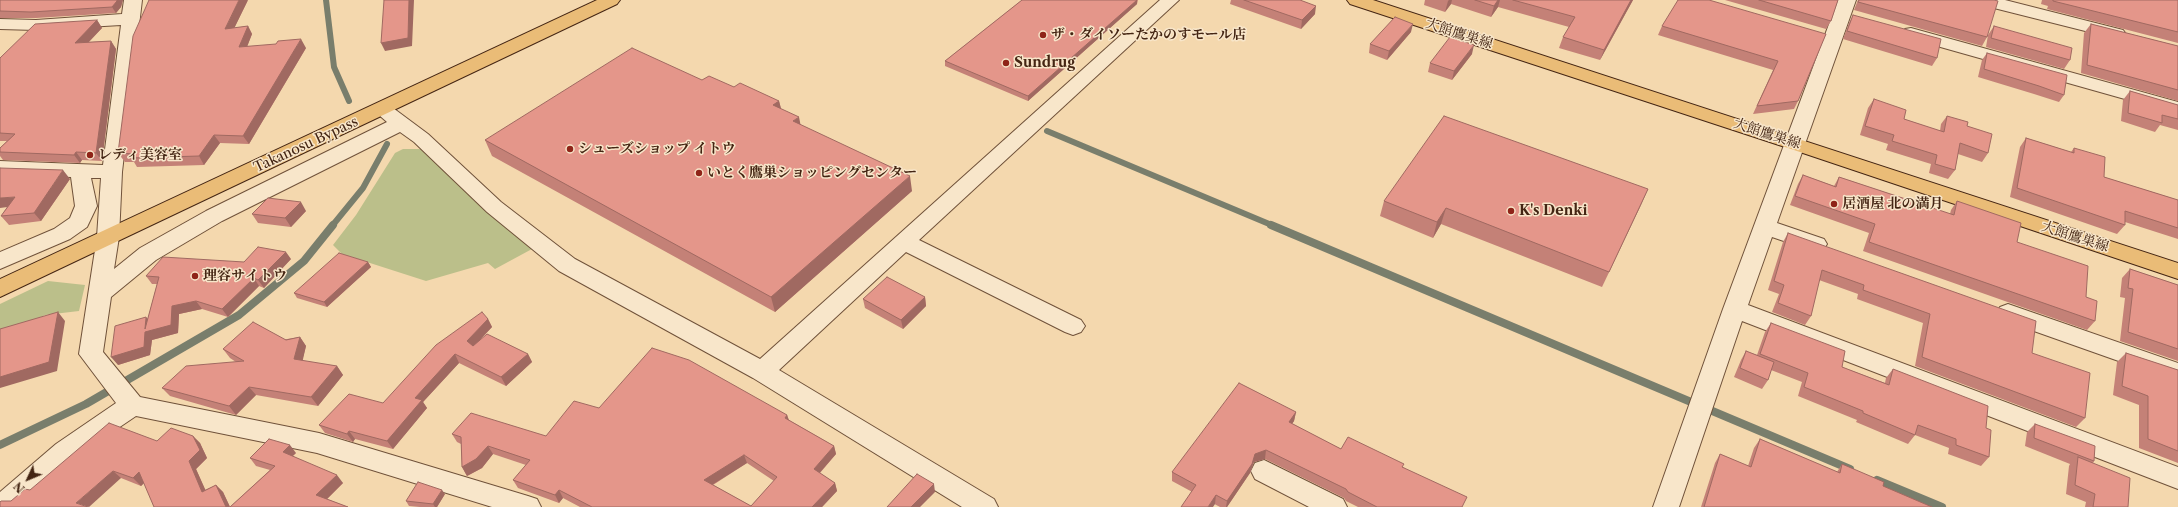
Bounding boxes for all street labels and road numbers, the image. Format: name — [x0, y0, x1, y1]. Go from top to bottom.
street label: 大館鷹巣線 — [1423, 15, 1495, 53]
street label: Takanosu Bypass — [251, 113, 361, 177]
street label: 大館鷹巣線 — [1731, 115, 1803, 153]
street label: 大館鷹巣線 — [2039, 218, 2111, 256]

